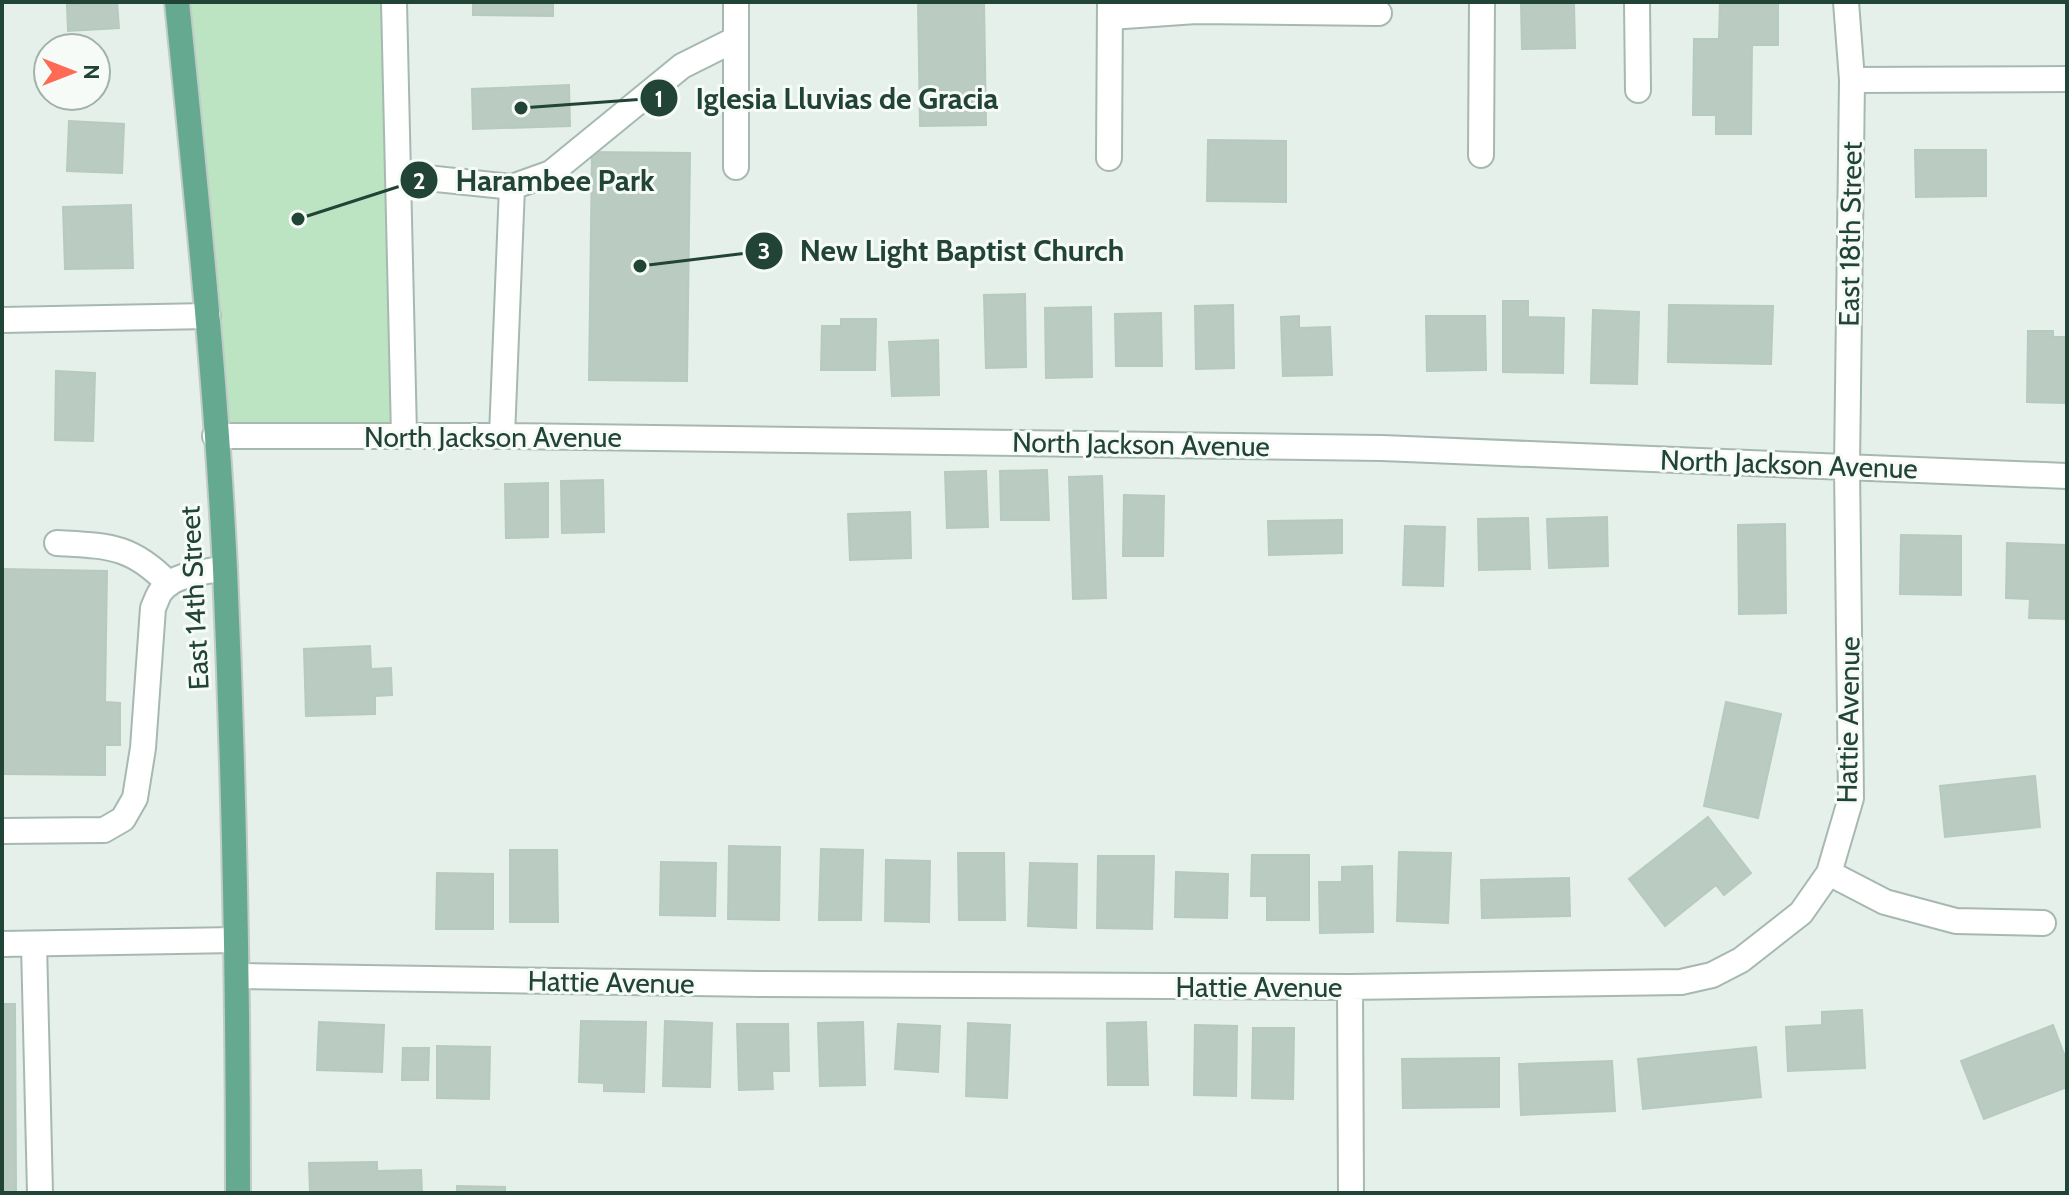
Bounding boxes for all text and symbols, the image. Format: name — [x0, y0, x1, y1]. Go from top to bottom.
north arrow — [32, 32, 112, 112]
text: N — [78, 64, 105, 80]
callout: Iglesia Lluvias de Gracia — [639, 71, 1014, 125]
text: Iglesia Lluvias de Gracia — [696, 80, 999, 117]
text: 1 — [655, 84, 663, 113]
street label: East 18th Street — [1831, 141, 1869, 327]
callout: Harambee Park — [399, 153, 670, 207]
text: Harambee Park — [456, 162, 655, 199]
text: 2 — [413, 166, 425, 195]
callout: New Light Baptist Church — [744, 224, 1141, 278]
text: New Light Baptist Church — [800, 232, 1124, 269]
text: 3 — [758, 236, 770, 265]
street label: North Jackson Avenue — [364, 420, 622, 454]
street label: North Jackson Avenue — [1012, 425, 1270, 463]
street label: North Jackson Avenue — [1660, 443, 1918, 485]
street label: East 14th Street — [172, 505, 216, 691]
street label: Hattie Avenue — [1830, 636, 1866, 804]
street label: Hattie Avenue — [527, 964, 695, 1000]
street label: Hattie Avenue — [1176, 970, 1342, 1004]

